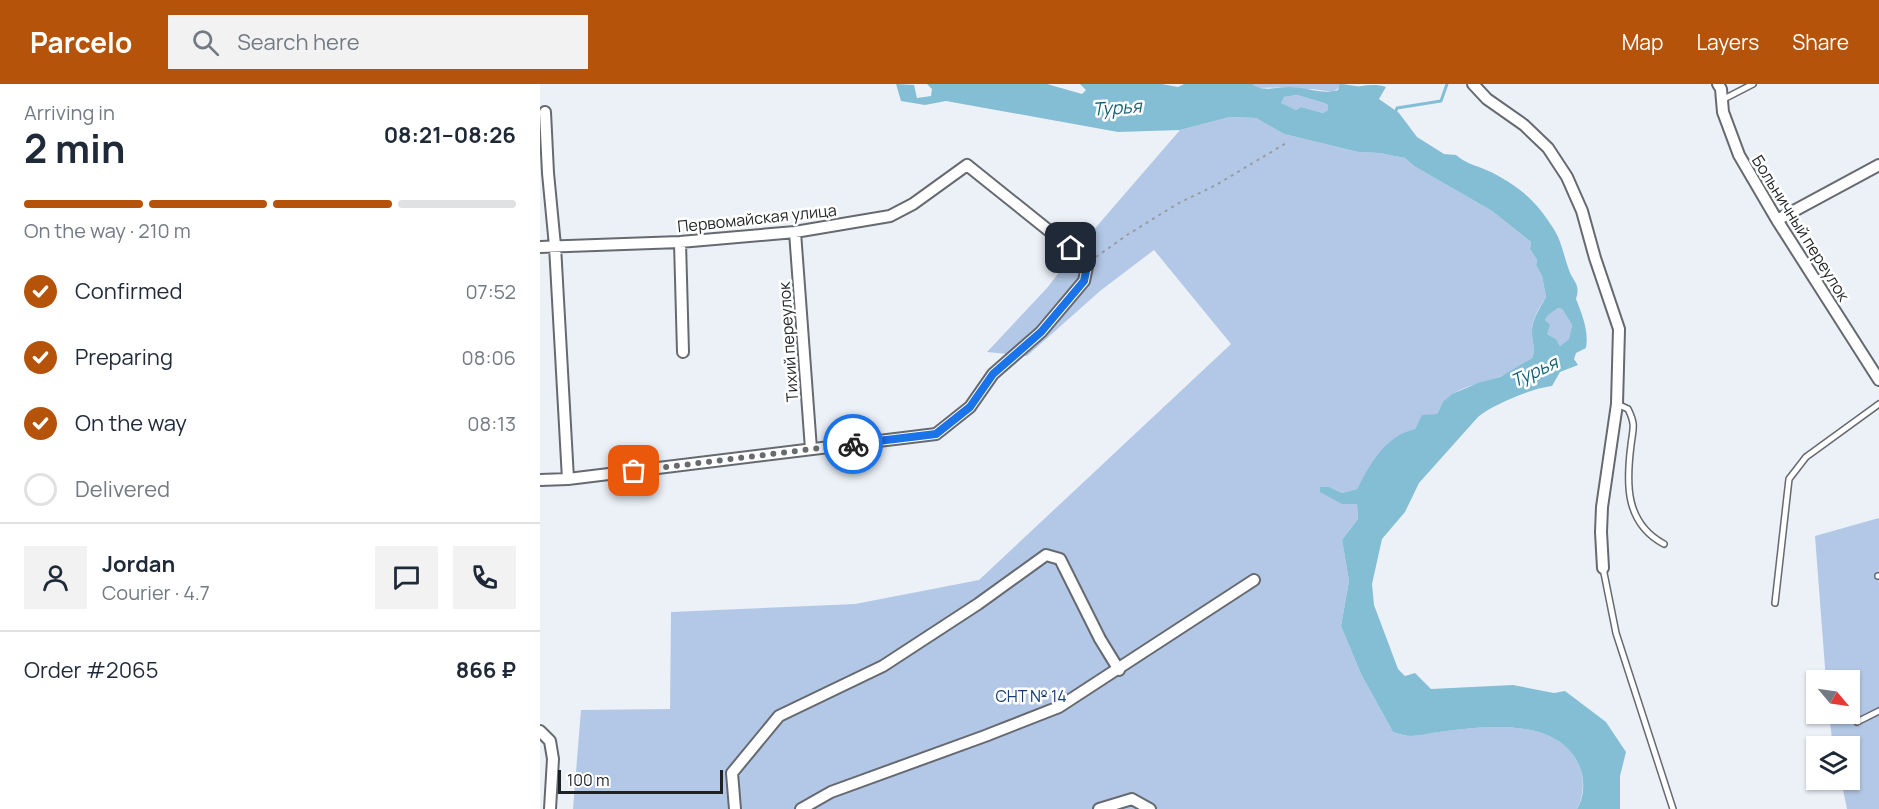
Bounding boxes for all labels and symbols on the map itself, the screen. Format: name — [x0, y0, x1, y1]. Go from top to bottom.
water label: Турья — [1092, 93, 1144, 121]
street label: Больничный переулок — [1747, 151, 1855, 306]
street label: Первомайская улица — [676, 199, 838, 237]
pin — [1045, 222, 1096, 273]
street label: Тихий переулок — [773, 280, 803, 403]
water label: Турья — [1507, 349, 1563, 392]
courier — [823, 414, 883, 474]
pin — [608, 445, 659, 496]
north arrow — [1806, 670, 1860, 724]
park label: СНТ № 14 — [995, 685, 1067, 707]
scale bar — [558, 767, 723, 794]

